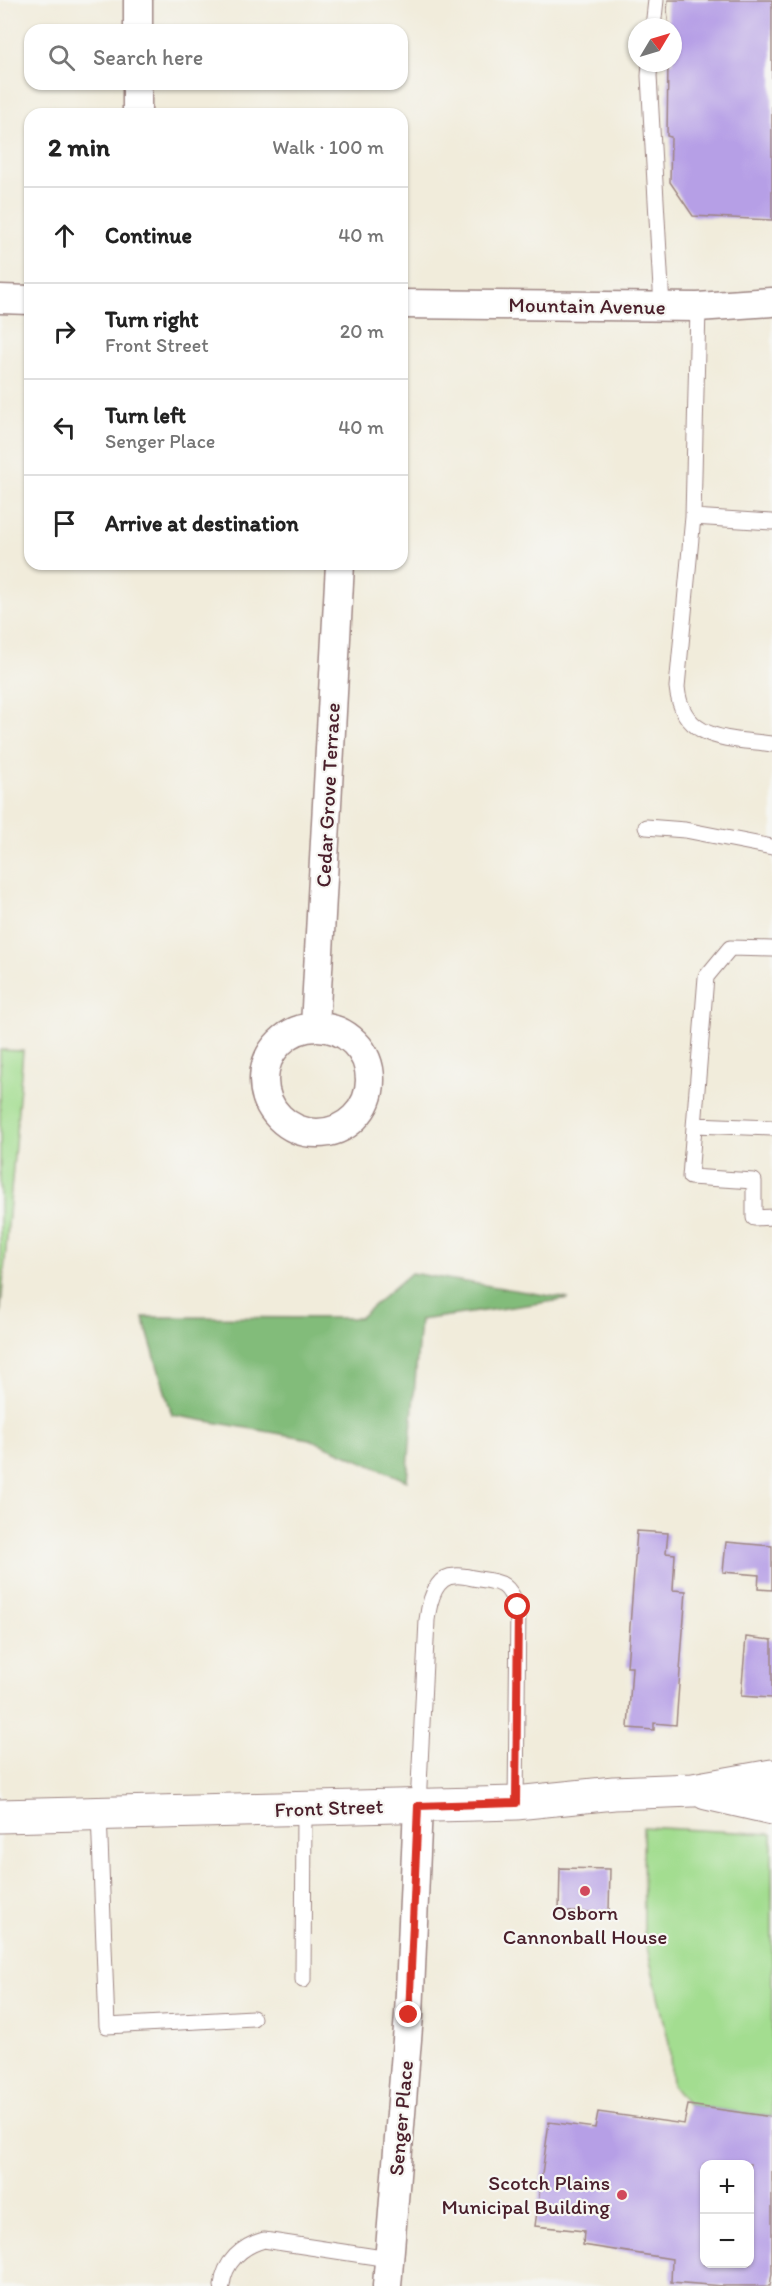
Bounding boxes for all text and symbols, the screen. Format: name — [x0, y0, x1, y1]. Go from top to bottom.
north arrow — [628, 18, 682, 72]
search box — [24, 24, 408, 90]
icon: search — [45, 41, 78, 74]
text: Search here — [93, 44, 203, 71]
text: 2 min — [48, 131, 110, 163]
text: Walk · 100 m — [272, 135, 384, 159]
icon: ahead — [48, 219, 81, 252]
text: Continue — [105, 222, 192, 249]
text: 40 m — [338, 223, 384, 247]
street label: Mountain Avenue — [508, 292, 666, 319]
text: Turn right — [105, 306, 199, 333]
icon: right — [48, 315, 81, 348]
text: 20 m — [340, 319, 384, 343]
text: Front Street — [105, 333, 209, 357]
text: Turn left — [105, 402, 186, 429]
icon: left — [48, 411, 81, 444]
text: 40 m — [338, 415, 384, 439]
text: Senger Place — [105, 429, 215, 453]
icon: arrive — [48, 507, 81, 540]
text: Arrive at destination — [105, 510, 299, 537]
street label: Cedar Grove Terrace — [310, 702, 345, 888]
route start — [504, 1593, 530, 1619]
street label: Front Street — [274, 1793, 384, 1822]
marker: Osborn Cannonball House — [578, 1884, 592, 1898]
place label: Osborn Cannonball House — [503, 1900, 667, 1949]
route end — [395, 2001, 421, 2027]
street label: Senger Place — [383, 2059, 418, 2177]
map controls — [700, 2160, 754, 2268]
button: + — [700, 2160, 754, 2214]
place label: Scotch Plains Municipal Building — [441, 2170, 610, 2219]
marker: Scotch Plains Municipal Building — [615, 2188, 629, 2202]
button: − — [700, 2214, 754, 2268]

